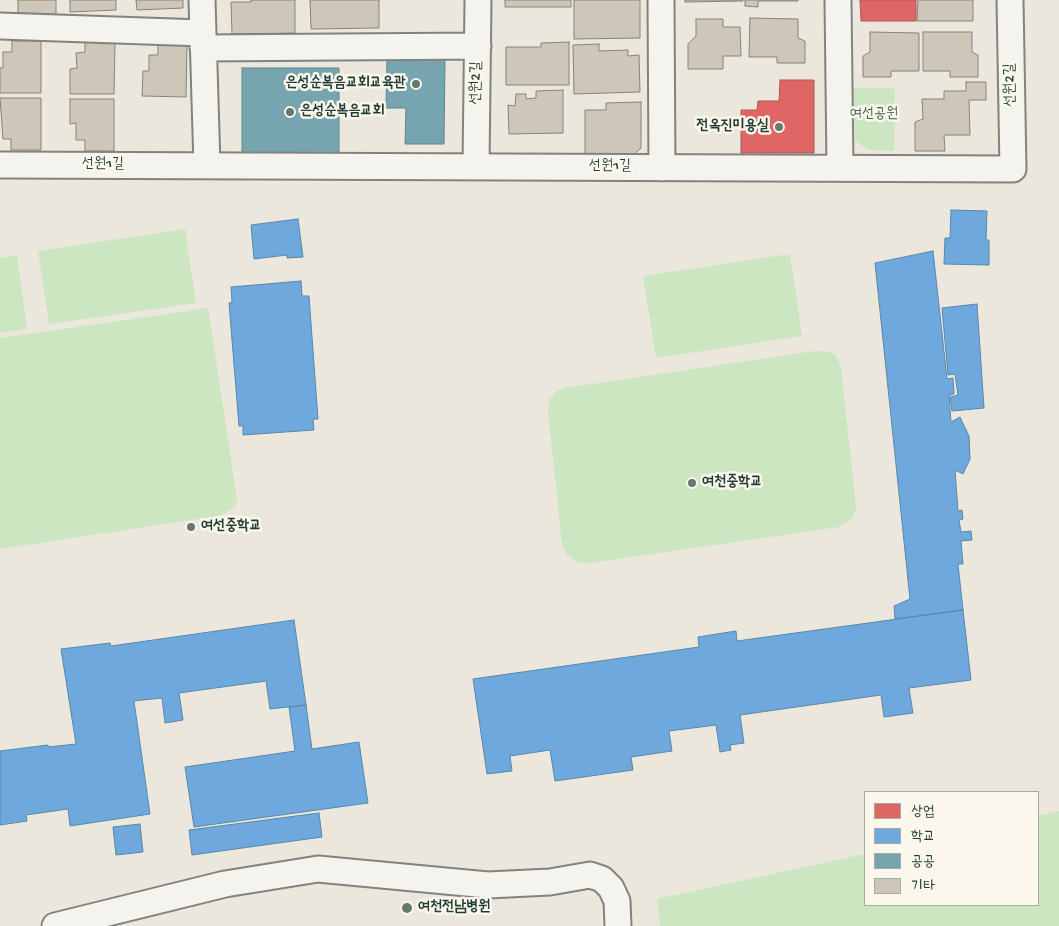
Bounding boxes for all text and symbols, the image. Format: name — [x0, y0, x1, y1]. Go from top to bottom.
street label: 선원2길 — [468, 61, 486, 105]
street label: 선원2길 — [1002, 63, 1020, 107]
place label: 은성순복음교회교육관 — [285, 75, 406, 93]
marker: 은성순복음교회교육관 — [410, 78, 422, 90]
place label: 은성순복음교회 — [300, 103, 384, 121]
marker: 은성순복음교회 — [284, 106, 296, 118]
park label: 여선공원 — [850, 106, 898, 124]
place label: 전옥진미용실 — [697, 118, 769, 136]
marker: 전옥진미용실 — [773, 121, 785, 133]
street label: 선원1길 — [82, 156, 124, 174]
street label: 선원1길 — [589, 158, 631, 176]
place label: 여천중학교 — [702, 474, 762, 492]
marker: 여천중학교 — [686, 477, 698, 489]
place label: 여선중학교 — [201, 518, 261, 536]
marker: 여선중학교 — [185, 521, 197, 533]
legend — [864, 791, 1039, 906]
text: 상업 — [911, 803, 935, 821]
text: 학교 — [911, 828, 935, 846]
text: 공공 — [911, 853, 935, 871]
text: 기타 — [911, 878, 935, 896]
place label: 여천전남병원 — [418, 899, 490, 917]
marker: 여천전남병원 — [400, 901, 414, 915]

